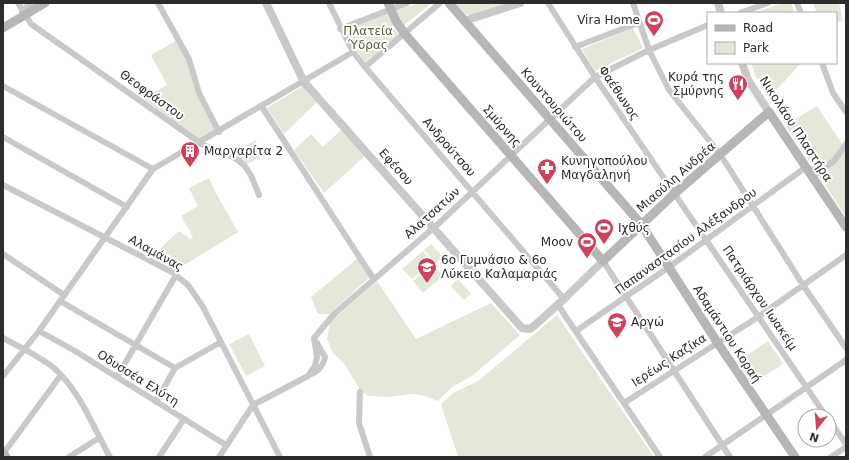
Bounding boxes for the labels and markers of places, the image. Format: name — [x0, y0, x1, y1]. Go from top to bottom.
sports icon: Vira Home — [643, 9, 665, 37]
place label: Vira Home — [577, 13, 640, 27]
place label: Κυρά της Σμύρνης — [668, 70, 724, 98]
restaurant icon: Κυρά της Σμύρνης — [727, 73, 749, 101]
building icon: Μαργαρίτα 2 — [179, 140, 201, 168]
place label: Μαργαρίτα 2 — [204, 144, 283, 158]
place label: Κυνηγοπούλου Μαγδαληνή — [561, 154, 648, 182]
pharmacy icon: Κυνηγοπούλου Μαγδαληνή — [536, 157, 558, 185]
sports icon: Ιχθύς — [593, 217, 615, 245]
place label: Ιχθύς — [618, 221, 650, 235]
sports icon: Moov — [576, 231, 598, 259]
place label: Moov — [541, 235, 573, 249]
place label: 6ο Γυμνάσιο & 6ο Λύκειο Καλαμαριάς — [441, 253, 558, 281]
school or university icon: 6ο Γυμνάσιο & 6ο Λύκειο Καλαμαριάς — [416, 256, 438, 284]
school or university icon: Αργώ — [606, 311, 628, 339]
place label: Αργώ — [631, 315, 664, 329]

